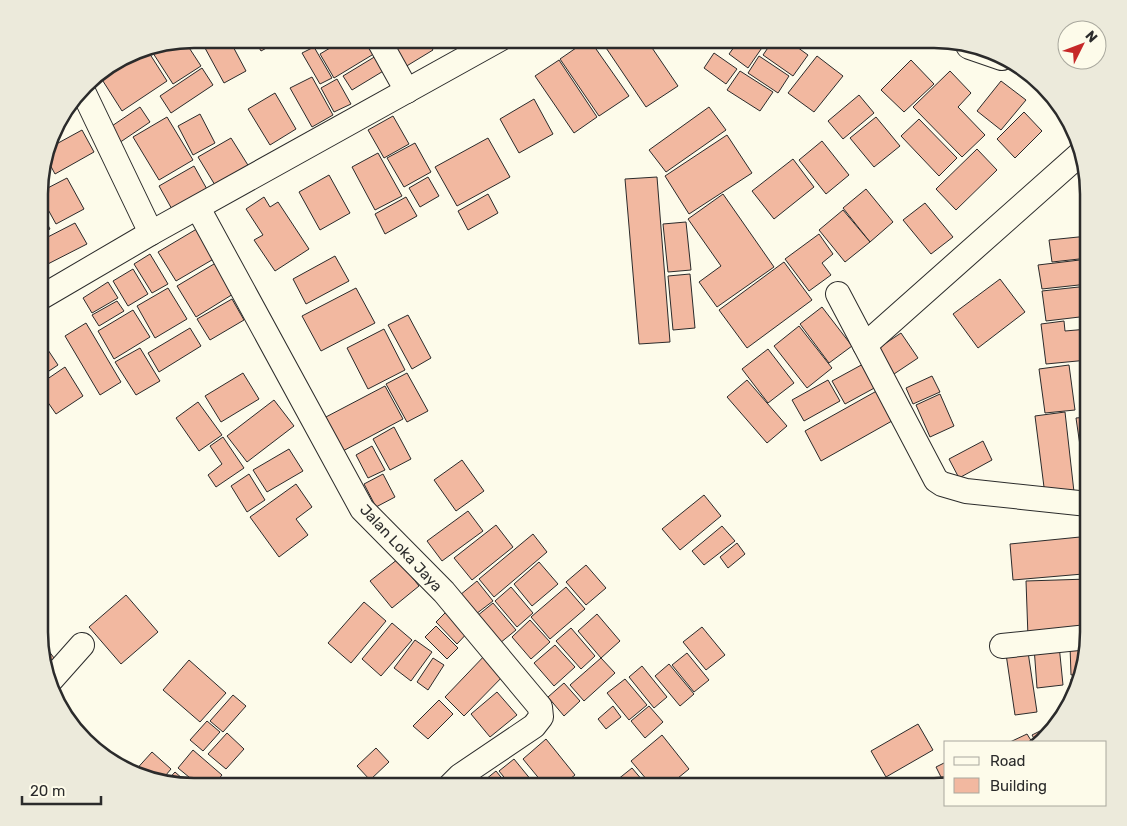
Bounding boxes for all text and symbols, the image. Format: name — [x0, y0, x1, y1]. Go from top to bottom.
north arrow — [1057, 20, 1107, 70]
text: N — [1082, 27, 1101, 46]
street label: Jalan Loka Jaya — [356, 501, 446, 595]
legend — [944, 741, 1107, 806]
text: Road — [990, 752, 1026, 770]
scale bar — [22, 774, 101, 806]
text: Building — [990, 777, 1047, 795]
text: 20 m — [30, 782, 65, 800]

